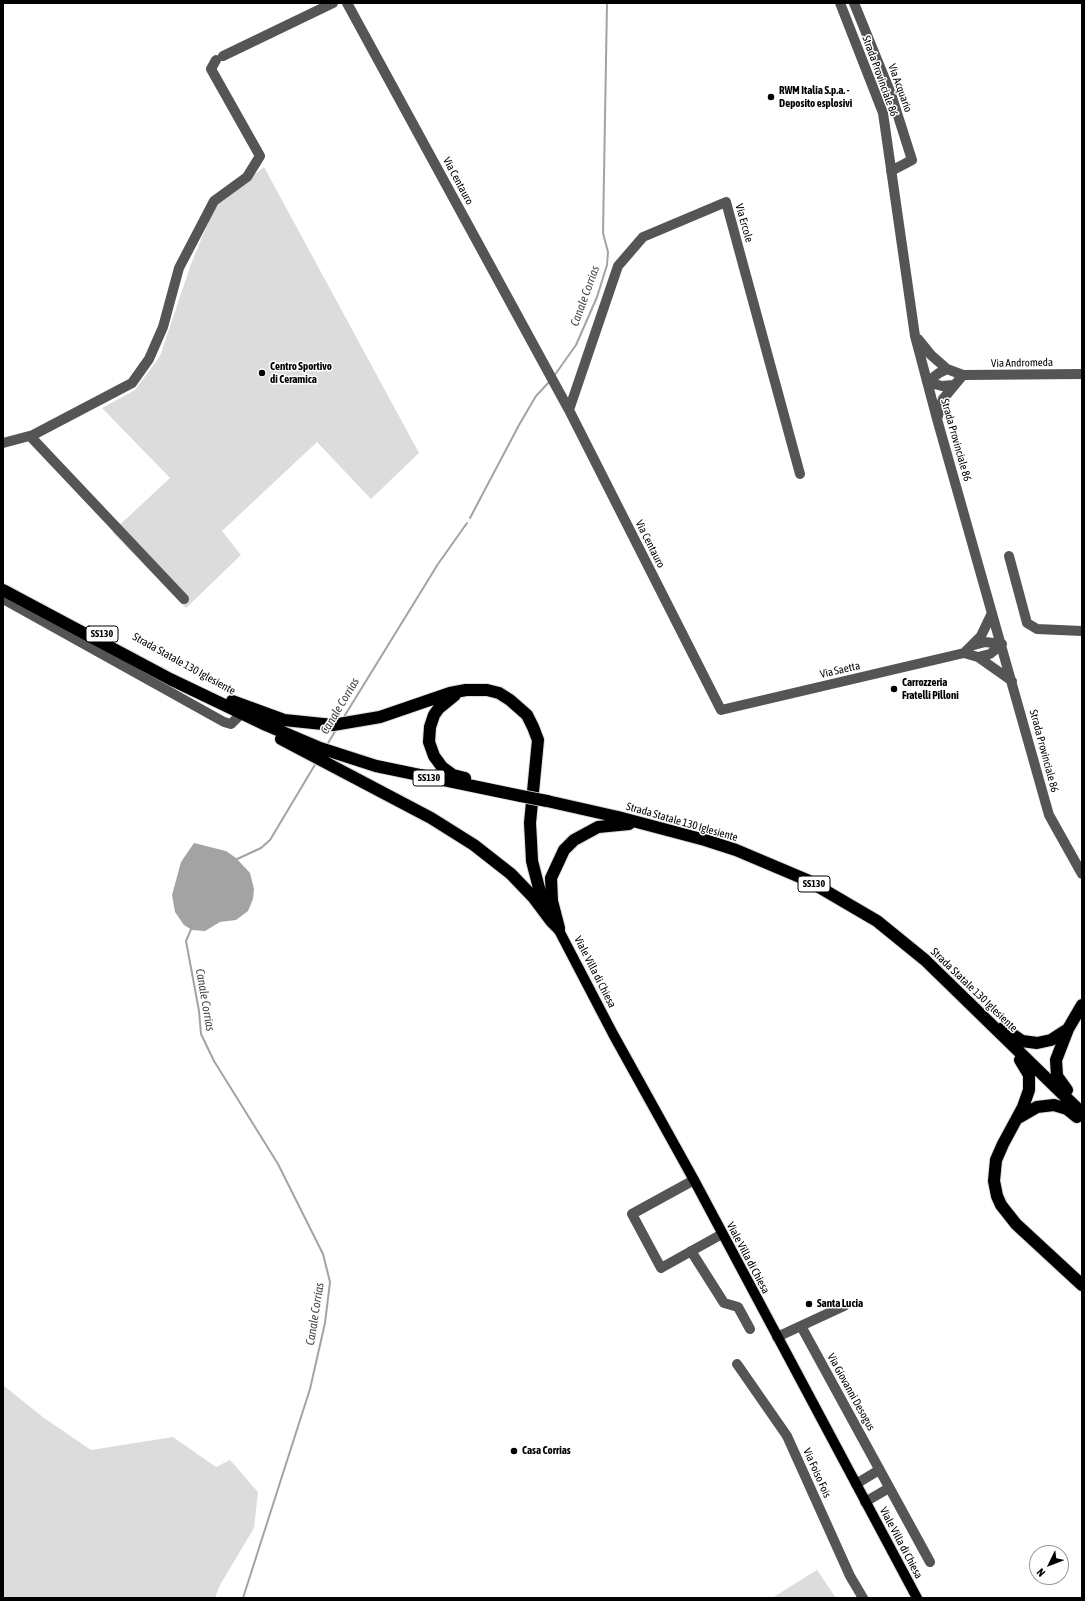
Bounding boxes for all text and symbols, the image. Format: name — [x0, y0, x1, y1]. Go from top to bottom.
street label: Strada Provinciale 86 — [859, 34, 901, 118]
street label: Via Acquario — [885, 62, 915, 114]
place label: RWM Italia S.p.a. - Deposito esplosivi — [779, 84, 852, 110]
marker: RWM Italia S.p.a. - Deposito esplosivi — [766, 92, 776, 102]
street label: Via Centauro — [440, 155, 476, 207]
street label: Via Ercole — [732, 202, 756, 244]
water label: Canale Corrias — [567, 264, 603, 328]
street label: Via Andromeda — [991, 356, 1053, 370]
place label: Centro Sportivo di Ceramica — [270, 360, 332, 386]
marker: Centro Sportivo di Ceramica — [257, 368, 267, 378]
street label: Strada Provinciale 86 — [938, 397, 974, 483]
street label: Via Centauro — [632, 518, 668, 570]
road number: SS130 — [86, 626, 118, 642]
street label: Strada Statale 130 Iglesiente — [130, 630, 238, 698]
street label: Via Saetta — [819, 659, 861, 681]
water label: Canale Corrias — [318, 675, 362, 737]
place label: Carrozzeria Fratelli Pilloni — [902, 676, 959, 702]
marker: Carrozzeria Fratelli Pilloni — [889, 684, 899, 694]
street label: Strada Provinciale 86 — [1027, 708, 1061, 794]
road number: SS130 — [413, 770, 445, 786]
street label: Strada Statale 130 Iglesiente — [625, 800, 739, 844]
road number: SS130 — [798, 876, 830, 892]
street label: Viale Villa di Chiesa — [571, 934, 619, 1010]
street label: Strada Statale 130 Iglesiente — [928, 945, 1020, 1035]
water label: Canale Corrias — [192, 968, 218, 1032]
street label: Viale Villa di Chiesa — [724, 1220, 772, 1296]
water label: Canale Corrias — [303, 1282, 327, 1346]
place label: Santa Lucia — [817, 1297, 863, 1311]
marker: Santa Lucia — [804, 1299, 814, 1309]
street label: Via Giovanni Desogus — [824, 1351, 878, 1433]
place label: Casa Corrias — [522, 1444, 571, 1458]
marker: Casa Corrias — [509, 1446, 519, 1456]
street label: Via Foiso Fois — [800, 1446, 834, 1500]
street label: Viale Villa di Chiesa — [877, 1505, 925, 1581]
north arrow — [1029, 1545, 1069, 1585]
text: N — [1034, 1566, 1048, 1579]

